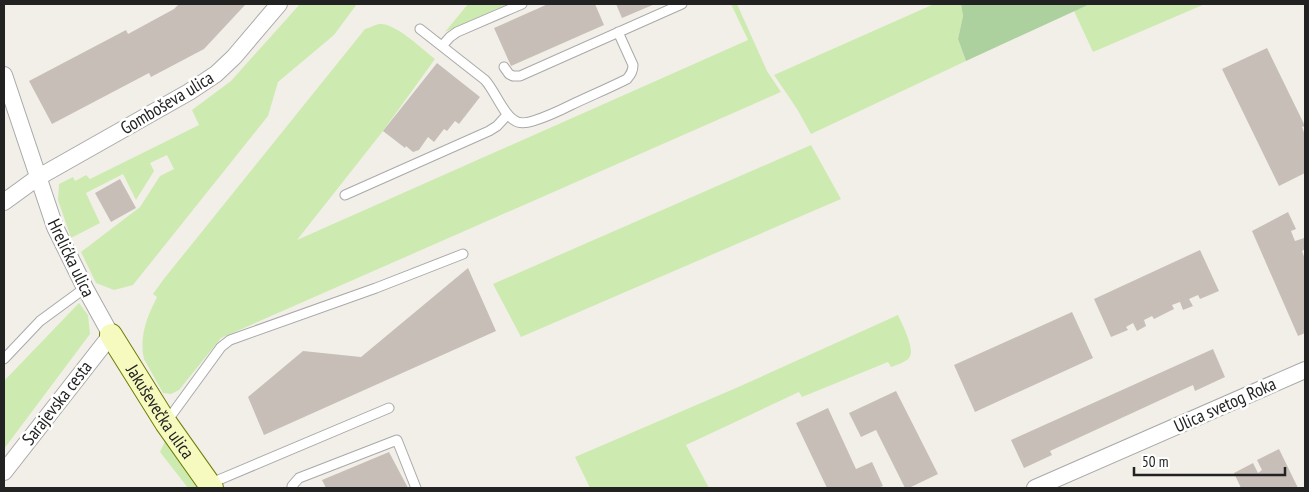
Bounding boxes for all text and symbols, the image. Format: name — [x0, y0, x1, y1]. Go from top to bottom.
street label: Gomboševa ulica — [116, 66, 218, 139]
street label: Hrelićka ulica — [43, 215, 100, 301]
street label: Sarajevska cesta — [16, 356, 97, 450]
street label: Jakuševečka ulica — [121, 359, 200, 463]
street label: Ulica svetog Roka — [1170, 372, 1279, 437]
scale bar — [1134, 444, 1285, 476]
text: 50 m — [1142, 452, 1168, 471]

